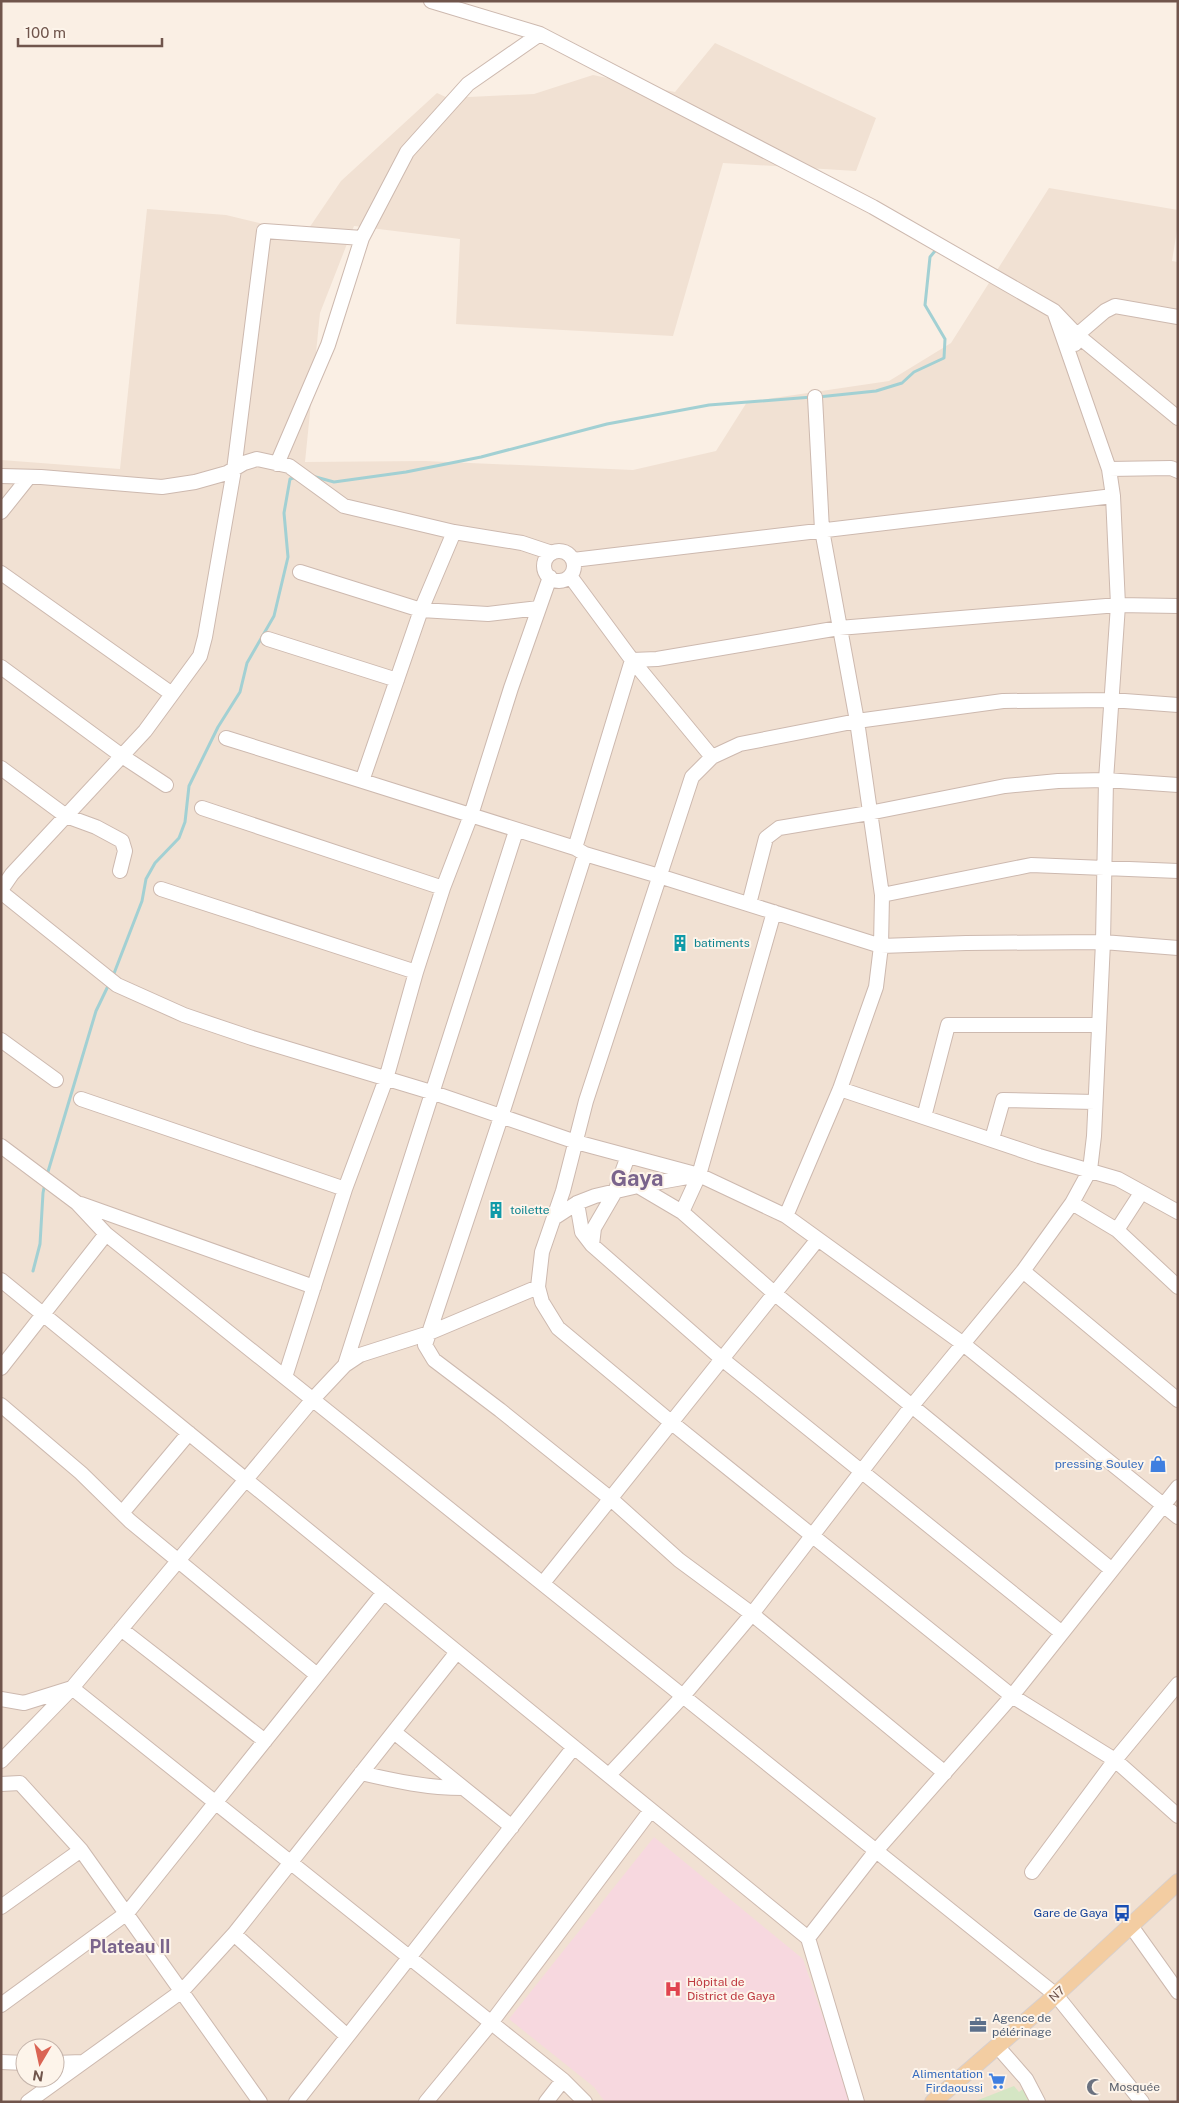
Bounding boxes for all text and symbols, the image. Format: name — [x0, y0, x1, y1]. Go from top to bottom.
scale bar — [18, 15, 161, 47]
text: 100 m — [25, 24, 66, 41]
building icon: batiments — [670, 933, 690, 953]
place label: batiments — [694, 936, 750, 950]
district label: Gaya — [610, 1165, 664, 1191]
building icon: toilette — [486, 1200, 506, 1220]
place label: toilette — [510, 1203, 550, 1217]
shop icon: pressing Souley — [1148, 1454, 1168, 1474]
place label: pressing Souley — [1055, 1457, 1145, 1471]
bus stop icon: Gare de Gaya — [1112, 1903, 1132, 1923]
place label: Gare de Gaya — [1034, 1906, 1108, 1920]
district label: Plateau II — [90, 1936, 171, 1957]
place label: Hôpital de District de Gaya — [687, 1975, 775, 2003]
hospital icon: Hôpital de District de Gaya — [663, 1979, 683, 1999]
street label: N7 — [1046, 1983, 1068, 2005]
place label: Agence de pélérinage — [992, 2011, 1052, 2039]
office icon: Agence de pélérinage — [968, 2015, 988, 2035]
north arrow — [15, 2038, 65, 2088]
text: N — [31, 2067, 45, 2085]
place label: Alimentation Firdaoussi — [912, 2067, 983, 2095]
supermarket icon: Alimentation Firdaoussi — [987, 2071, 1007, 2091]
mosque icon: Mosquée — [1085, 2077, 1105, 2097]
place label: Mosquée — [1109, 2080, 1160, 2094]

